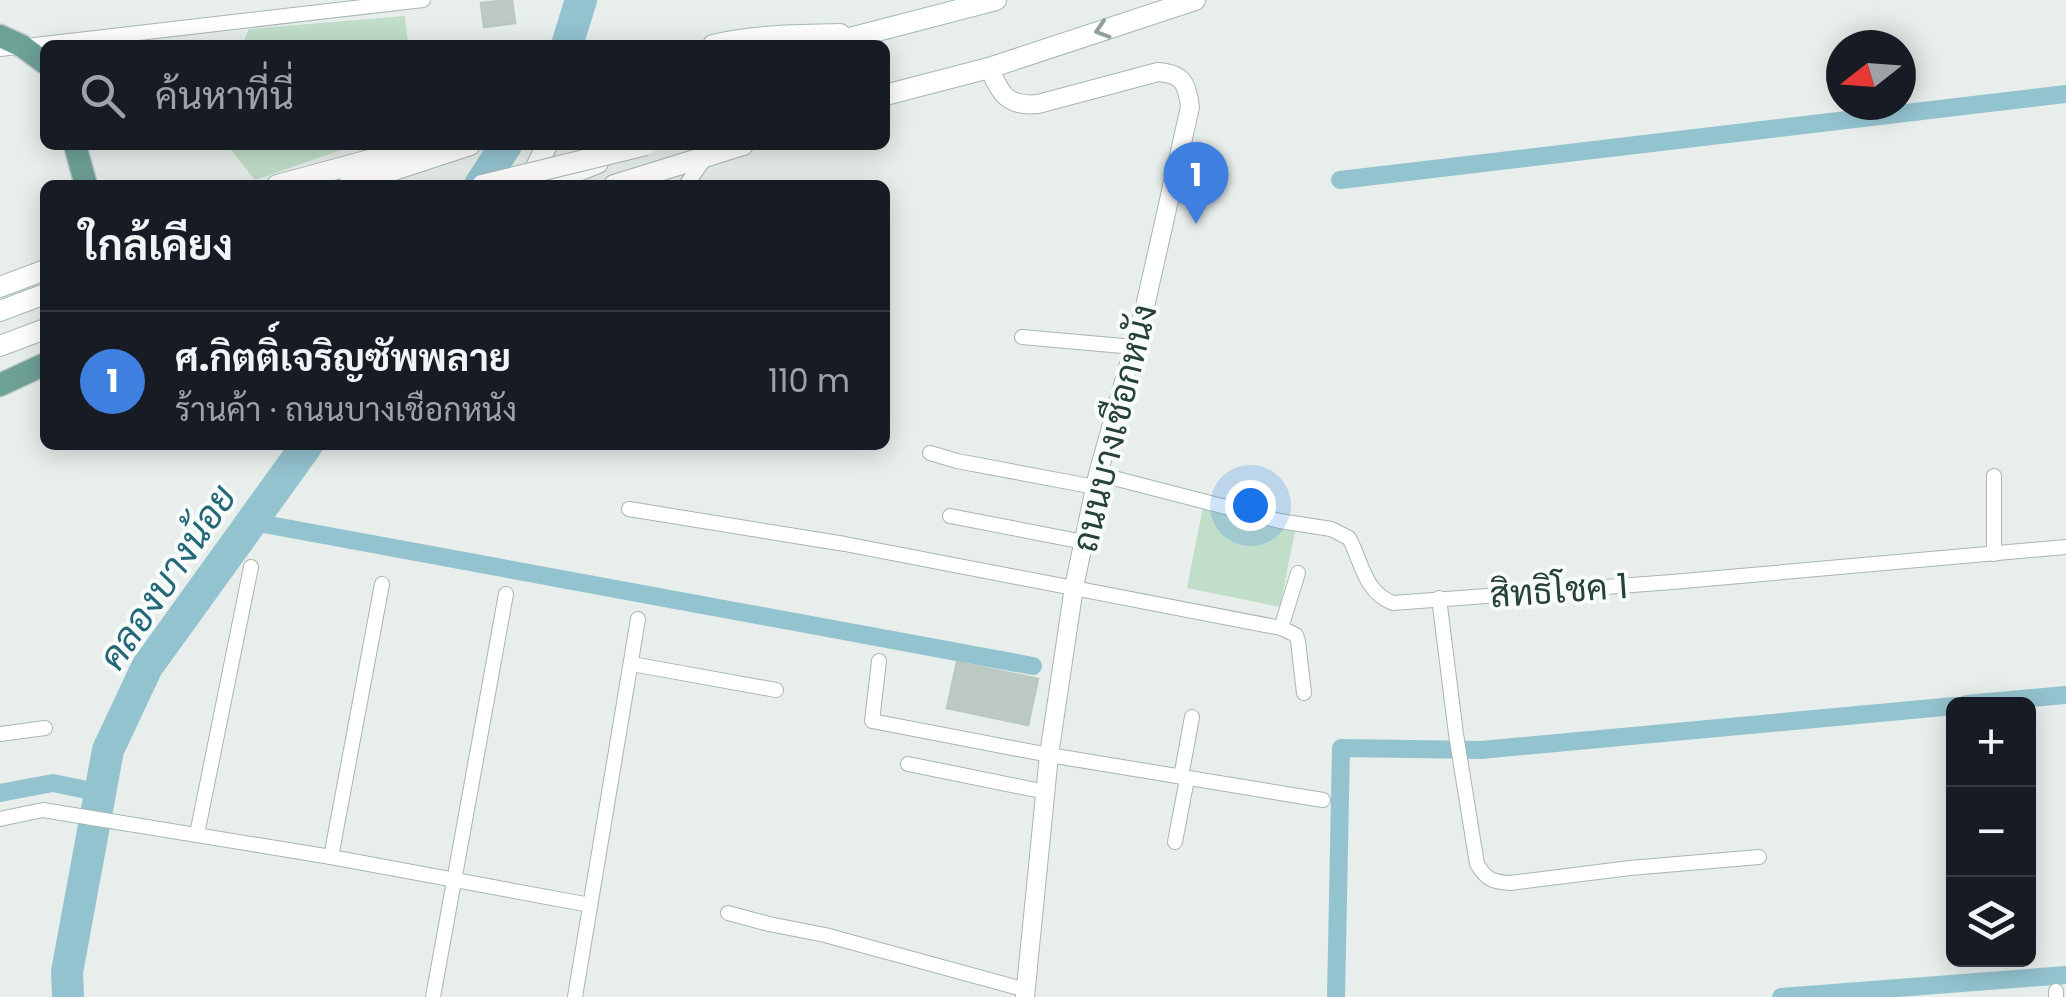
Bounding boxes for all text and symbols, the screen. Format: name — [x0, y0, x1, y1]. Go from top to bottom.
one-way arrow — [1095, 19, 1112, 39]
north arrow — [1826, 30, 1916, 120]
search box — [40, 40, 890, 150]
icon: search — [75, 68, 130, 123]
text: ค้นหาที่นี่ — [155, 69, 294, 122]
pin: 1 — [1164, 142, 1228, 224]
text: ใกล้เคียง — [80, 216, 233, 275]
street label: ถนนบางเชือกหนัง — [1060, 299, 1168, 557]
text: ศ.กิตติ์เจริญซัพพลาย — [175, 331, 511, 384]
text: 1 — [106, 358, 119, 403]
text: 110 m — [768, 358, 850, 403]
text: ร้านค้า · ถนนบางเชือกหนัง — [175, 387, 517, 432]
water label: คลองบางน้อย — [85, 474, 249, 680]
your location — [1225, 480, 1276, 531]
street label: สิทธิโชค 1 — [1488, 561, 1630, 619]
map controls — [1946, 697, 2036, 967]
button: + — [1946, 697, 2036, 787]
button: − — [1946, 787, 2036, 877]
button: layers — [1946, 877, 2036, 967]

